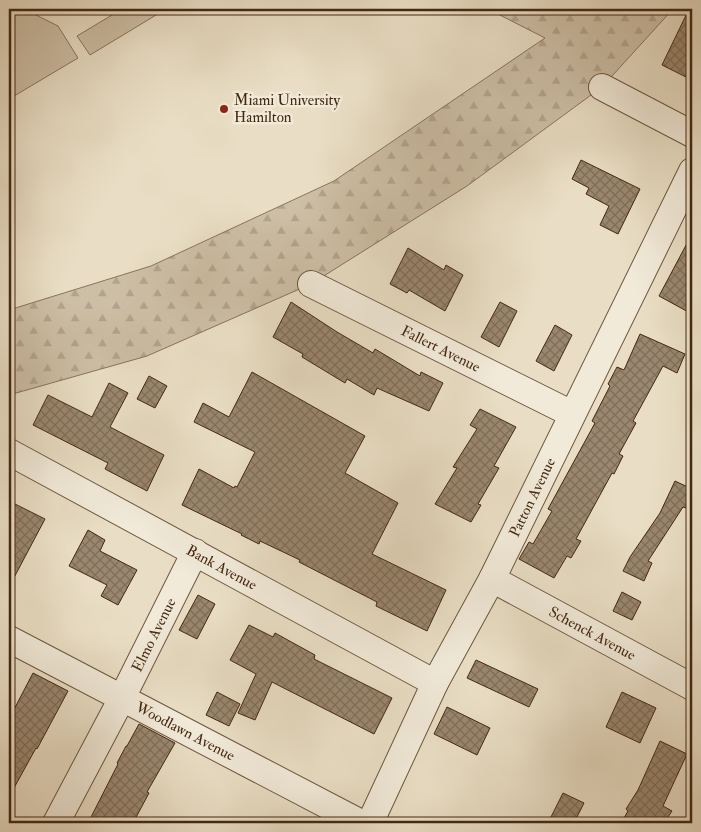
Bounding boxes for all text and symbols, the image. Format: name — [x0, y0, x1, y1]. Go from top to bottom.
place label: Miami University Hamilton — [234, 91, 340, 127]
marker: Miami University Hamilton — [218, 103, 230, 115]
street label: Fallert Avenue — [398, 321, 483, 377]
street label: Patton Avenue — [505, 455, 560, 540]
street label: Bank Avenue — [183, 541, 260, 595]
street label: Elmo Avenue — [128, 595, 180, 675]
street label: Schenck Avenue — [545, 602, 639, 665]
street label: Woodlawn Avenue — [131, 697, 238, 765]

